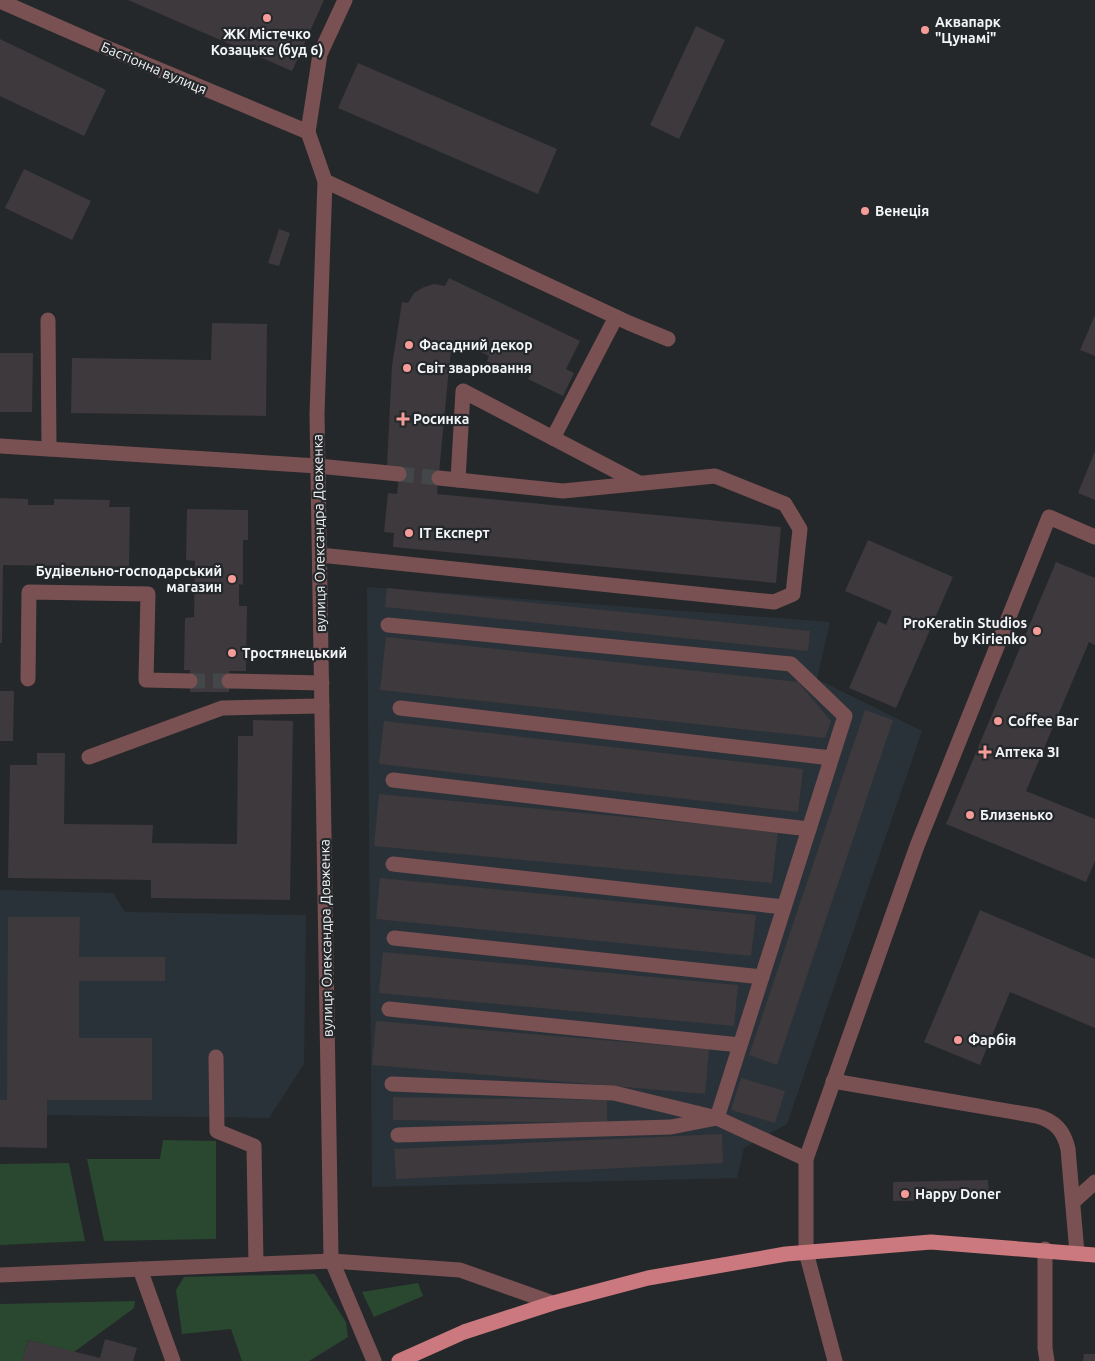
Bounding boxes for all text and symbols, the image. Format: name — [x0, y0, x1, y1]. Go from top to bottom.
marker: ЖК Містечко Козацьке (буд 6) — [261, 12, 273, 24]
place label: Аквапарк "Цунамі" — [935, 14, 1001, 46]
marker: Аквапарк "Цунамі" — [919, 24, 931, 36]
place label: ЖК Містечко Козацьке (буд 6) — [211, 26, 323, 58]
street label: Бастіонна вулиця — [99, 38, 209, 98]
place label: Венеція — [875, 203, 929, 219]
marker: Венеція — [859, 205, 871, 217]
place label: Фасадний декор — [419, 337, 533, 353]
marker: Фасадний декор — [403, 339, 415, 351]
place label: Світ зварювання — [417, 360, 532, 376]
marker: Світ зварювання — [401, 362, 413, 374]
place label: Росинка — [413, 411, 469, 427]
marker: Росинка — [397, 413, 409, 425]
street label: вулиця Олександра Довженка — [309, 434, 329, 632]
place label: IT Експерт — [419, 525, 490, 541]
marker: IT Експерт — [403, 527, 415, 539]
place label: Будівельно-господарський магазин — [36, 563, 222, 595]
marker: Будівельно-господарський магазин — [226, 573, 238, 585]
place label: ProKeratin Studios by Kirienko — [903, 615, 1027, 647]
marker: ProKeratin Studios by Kirienko — [1031, 625, 1043, 637]
place label: Тростянецький — [242, 645, 347, 661]
marker: Тростянецький — [226, 647, 238, 659]
place label: Coffee Bar — [1008, 713, 1079, 729]
marker: Coffee Bar — [992, 715, 1004, 727]
place label: Аптека ЗІ — [995, 744, 1060, 760]
marker: Аптека ЗІ — [979, 746, 991, 758]
place label: Близенько — [980, 807, 1053, 823]
marker: Близенько — [964, 809, 976, 821]
street label: вулиця Олександра Довженка — [316, 839, 336, 1037]
place label: Фарбія — [968, 1032, 1016, 1048]
marker: Фарбія — [952, 1034, 964, 1046]
place label: Happy Doner — [915, 1186, 1001, 1202]
marker: Happy Doner — [899, 1188, 911, 1200]

